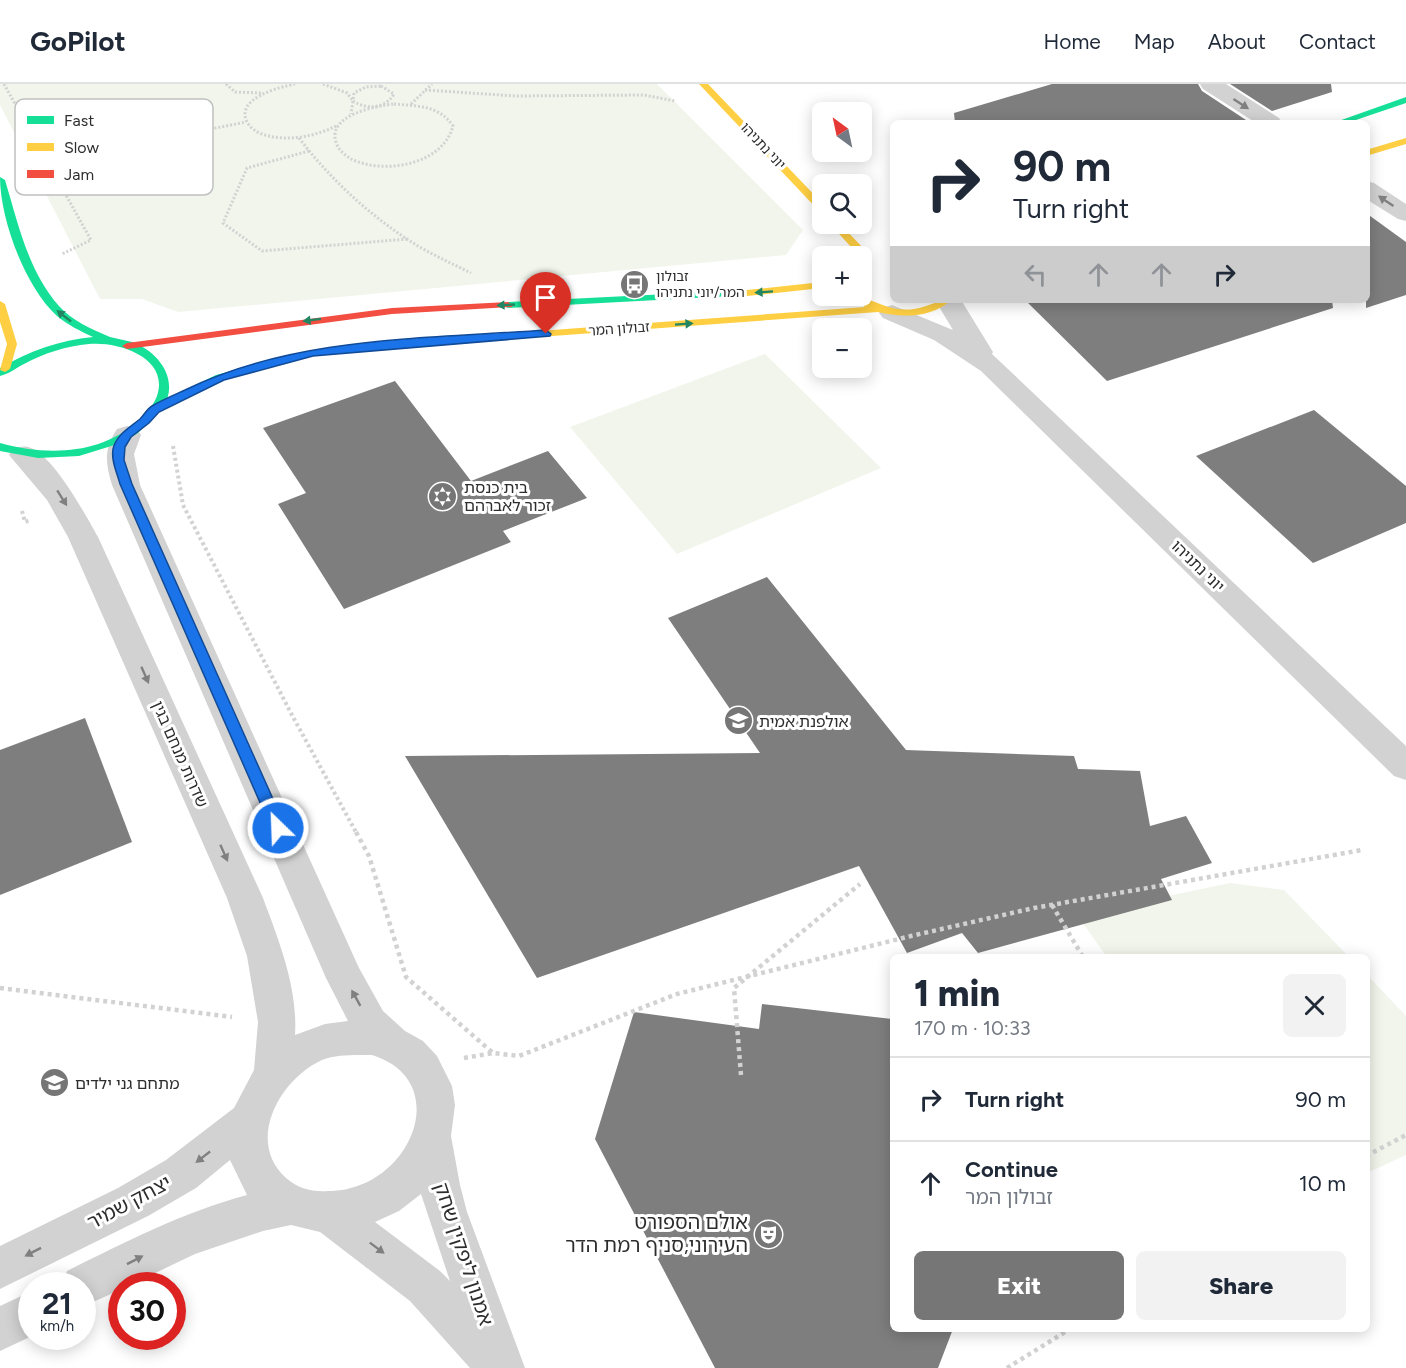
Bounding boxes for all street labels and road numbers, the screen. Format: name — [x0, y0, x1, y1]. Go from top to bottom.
street label: יוני נתניהו — [737, 119, 789, 173]
street label: זבולון המר — [588, 318, 651, 340]
street label: יוני נתניהו — [1168, 536, 1228, 596]
street label: שדרות מנחם בגין — [148, 698, 212, 810]
street label: יצחק שמיר — [83, 1170, 175, 1234]
street label: אמנון ליפקין שחק — [430, 1179, 498, 1329]

